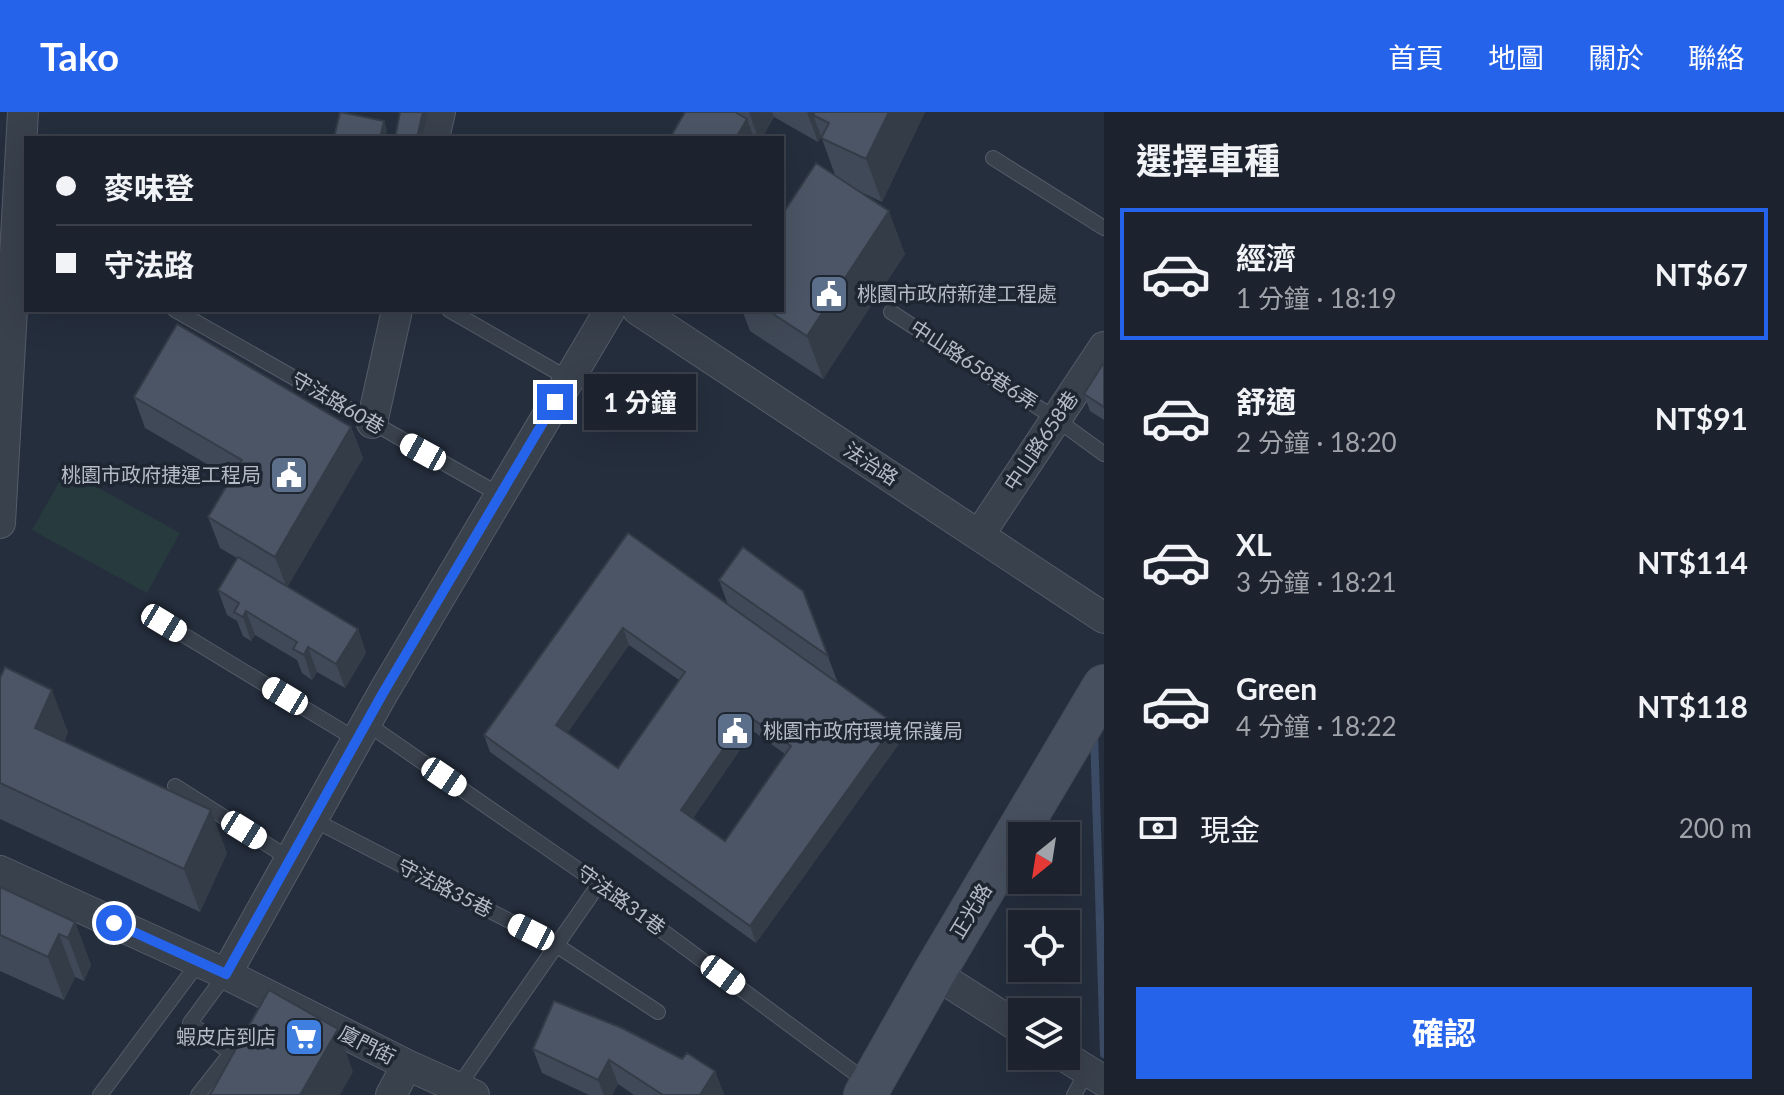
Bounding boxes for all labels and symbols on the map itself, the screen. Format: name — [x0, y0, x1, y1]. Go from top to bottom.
public building icon: 桃園市政府新建工程處 — [808, 273, 850, 315]
place label: 桃園市政府新建工程處 — [857, 281, 1057, 305]
street label: 中山路658巷6弄 — [907, 314, 1042, 414]
street label: 守法路60巷 — [288, 366, 389, 438]
callout: 1 分鐘 — [583, 374, 695, 430]
route end — [537, 384, 573, 420]
street label: 中山路658巷 — [998, 386, 1082, 495]
car — [396, 430, 450, 474]
street label: 法治路 — [840, 437, 903, 490]
public building icon: 桃園市政府捷運工程局 — [268, 454, 310, 496]
place label: 桃園市政府捷運工程局 — [61, 462, 261, 486]
car — [137, 600, 191, 646]
car — [258, 673, 312, 719]
public building icon: 桃園市政府環境保護局 — [714, 710, 756, 752]
place label: 桃園市政府環境保護局 — [763, 718, 963, 742]
car — [417, 754, 471, 800]
car — [217, 807, 271, 853]
north arrow — [1008, 822, 1080, 894]
street label: 守法路35巷 — [394, 853, 497, 921]
street label: 守法路31巷 — [573, 859, 670, 939]
street label: 正光路 — [944, 879, 996, 942]
route start — [96, 905, 132, 941]
car — [504, 910, 558, 954]
car — [697, 951, 749, 999]
supermarket icon: 蝦皮店到店 — [283, 1016, 325, 1058]
street label: 廈門街 — [335, 1020, 400, 1068]
place label: 蝦皮店到店 — [176, 1024, 276, 1048]

